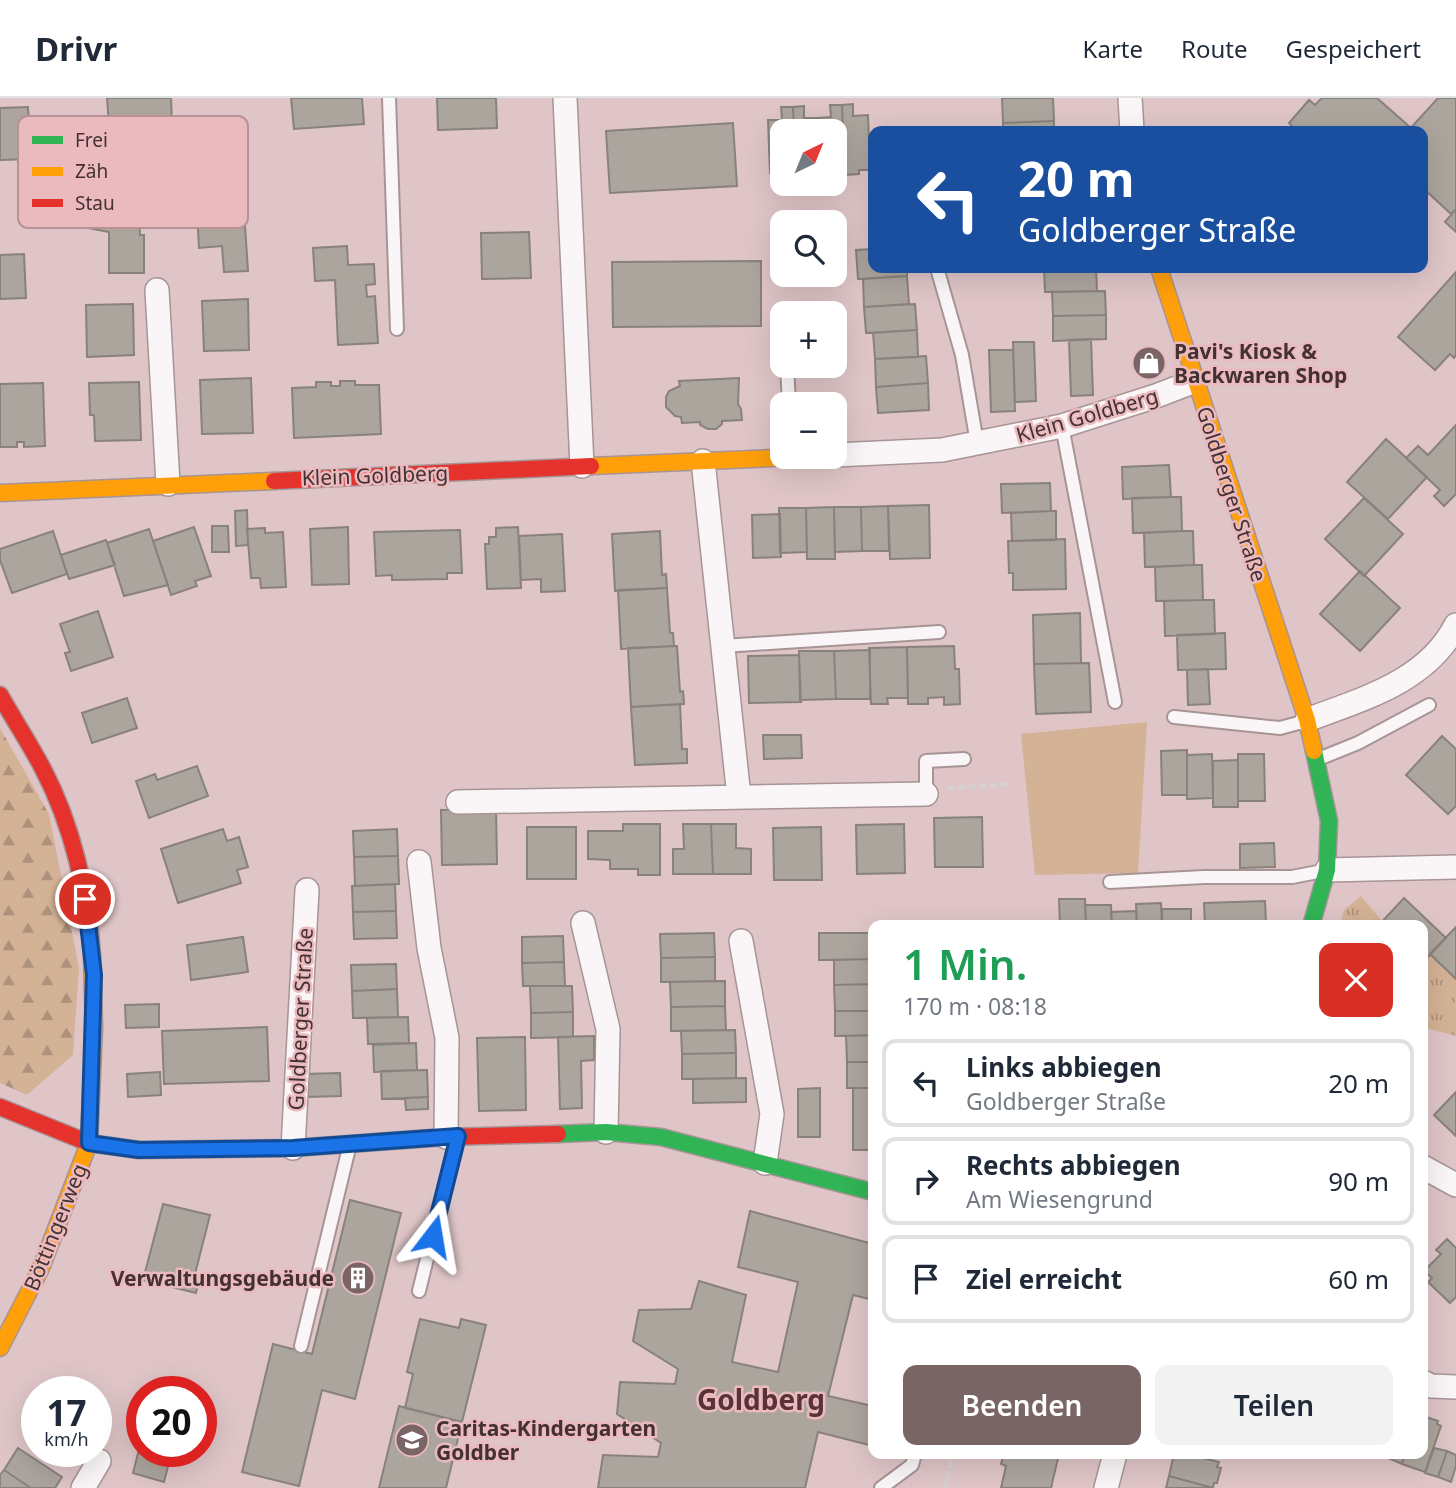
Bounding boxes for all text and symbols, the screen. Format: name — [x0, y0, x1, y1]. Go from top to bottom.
text: Drivr — [35, 26, 117, 71]
text: Karte — [1083, 32, 1143, 65]
text: Route — [1181, 32, 1248, 65]
text: Gespeichert — [1286, 32, 1421, 65]
legend — [18, 116, 248, 228]
north arrow — [770, 119, 847, 196]
map controls — [770, 119, 847, 469]
text: Frei — [75, 127, 108, 153]
text: 20 m — [1018, 145, 1135, 211]
icon: left — [903, 154, 994, 245]
text: Zäh — [75, 158, 108, 184]
text: Stau — [75, 190, 115, 216]
text: Goldberger Straße — [1018, 208, 1296, 251]
button: search — [770, 210, 847, 287]
button: + — [770, 301, 847, 378]
place label: Pavi's Kiosk & Backwaren Shop — [1174, 337, 1347, 389]
shop icon: Pavi's Kiosk & Backwaren Shop — [1130, 344, 1168, 382]
street label: Klein Goldberg — [1013, 381, 1161, 449]
button: − — [770, 392, 847, 469]
street label: Goldberger Straße — [1190, 403, 1274, 585]
street label: Klein Goldberg — [301, 458, 449, 492]
pin — [55, 869, 115, 929]
icon: arrive — [66, 880, 104, 918]
street label: Goldberger Straße — [281, 927, 319, 1111]
text: 1 Min. — [903, 935, 1027, 992]
button: close — [1319, 943, 1393, 1017]
text: 170 m · 08:18 — [903, 990, 1047, 1022]
text: Links abbiegen — [966, 1049, 1162, 1085]
icon: left — [907, 1064, 945, 1102]
text: 20 m — [1328, 1065, 1389, 1101]
text: Goldberger Straße — [966, 1085, 1166, 1117]
text: Rechts abbiegen — [966, 1147, 1181, 1183]
street label: Böttingerweg — [17, 1159, 93, 1295]
icon: right — [907, 1162, 945, 1200]
text: 90 m — [1328, 1163, 1389, 1199]
text: Am Wiesengrund — [966, 1183, 1153, 1215]
position arrow — [396, 1199, 470, 1273]
building icon: Verwaltungsgebäude — [339, 1259, 377, 1297]
icon: arrive — [907, 1260, 945, 1298]
text: Ziel erreicht — [966, 1261, 1122, 1297]
text: 60 m — [1328, 1261, 1389, 1297]
place label: Verwaltungsgebäude — [111, 1264, 334, 1292]
button: Beenden — [903, 1365, 1141, 1445]
button: Teilen — [1155, 1365, 1393, 1445]
speed limit sign: 20 — [126, 1376, 217, 1467]
district label: Goldberg — [697, 1380, 825, 1418]
text: 17 — [46, 1389, 87, 1436]
place label: Caritas-Kindergarten Goldber — [436, 1414, 656, 1466]
school or university icon: Caritas-Kindergarten Goldber — [393, 1421, 431, 1459]
text: km/h — [44, 1427, 89, 1451]

